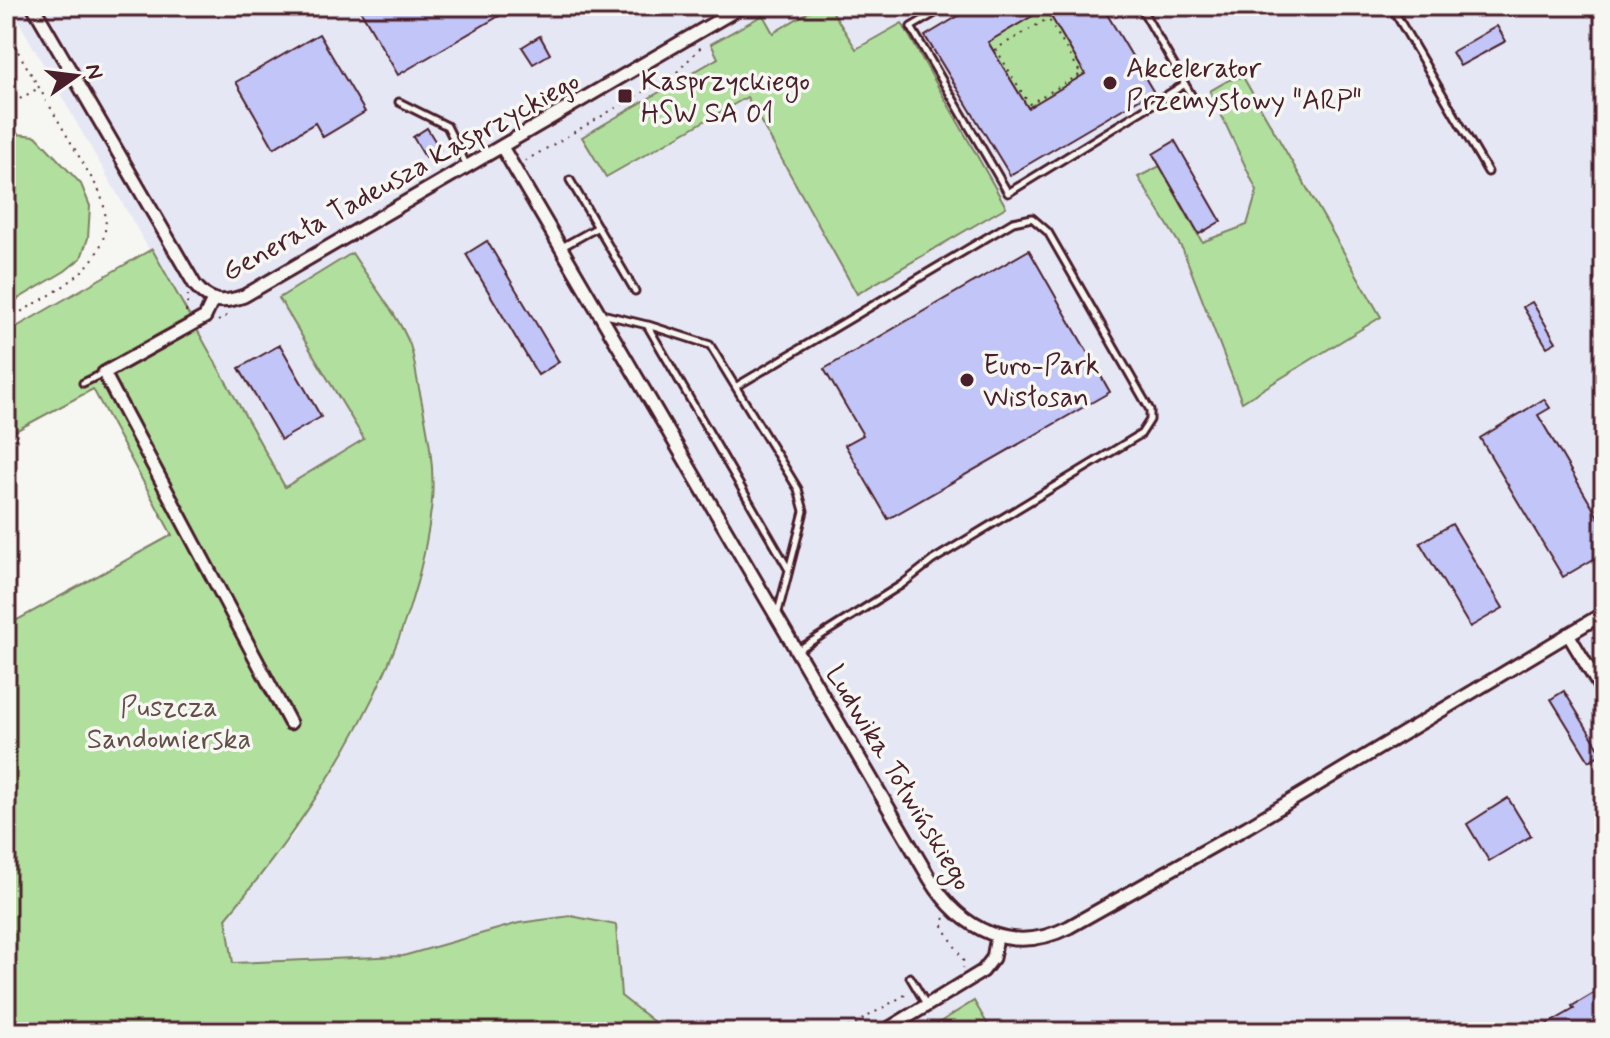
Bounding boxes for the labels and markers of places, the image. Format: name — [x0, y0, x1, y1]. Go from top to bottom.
place label: Akcelerator Przemysłowy "ARP" — [1126, 51, 1362, 120]
place label: Kasprzyckiego HSW SA 01 — [641, 64, 810, 133]
marker: Akcelerator Przemysłowy "ARP" — [1101, 74, 1119, 92]
marker: Kasprzyckiego HSW SA 01 — [616, 87, 634, 105]
place label: Euro-Park Wisłosan — [983, 348, 1100, 417]
marker: Euro-Park Wisłosan — [958, 371, 976, 389]

